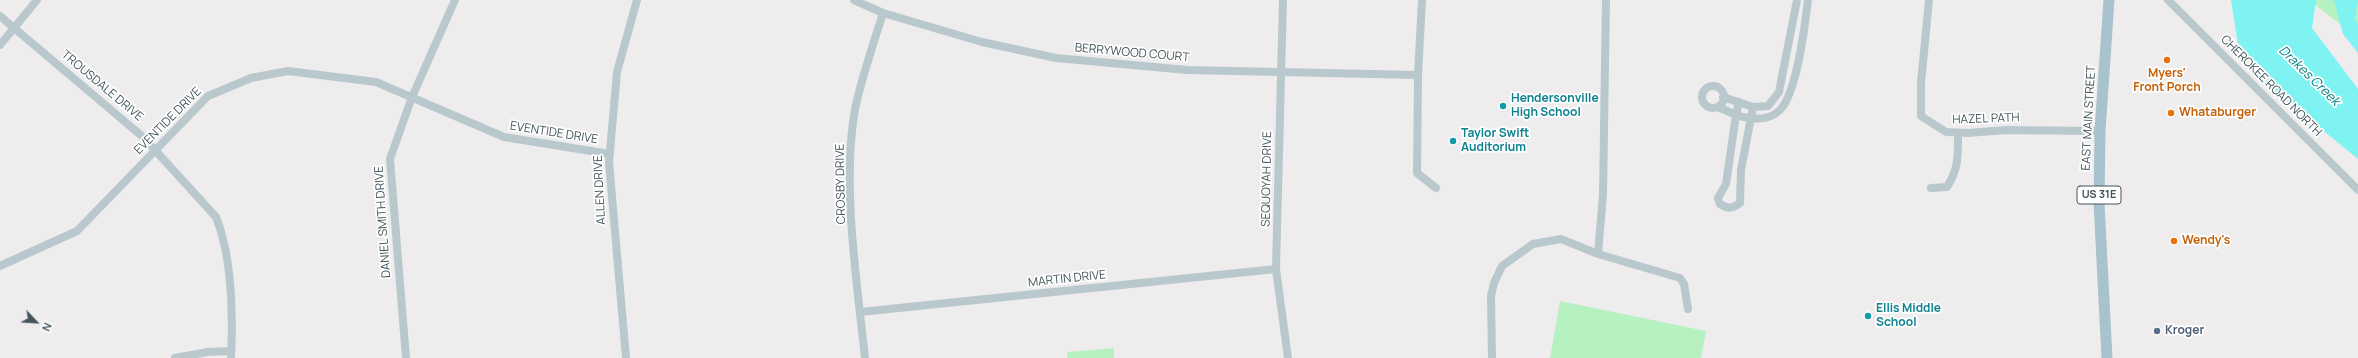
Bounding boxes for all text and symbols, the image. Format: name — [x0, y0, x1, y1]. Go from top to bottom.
street label: CHEROKEE ROAD NORTH — [2217, 32, 2325, 140]
street label: BERRYWOOD COURT — [1074, 41, 1190, 65]
water label: Drakes Creek — [2275, 43, 2343, 109]
street label: TROUSDALE DRIVE — [58, 48, 146, 124]
marker: Myers' Front Porch — [2162, 55, 2172, 65]
street label: EAST MAIN STREET — [2079, 65, 2099, 171]
place label: Myers' Front Porch — [2133, 67, 2201, 95]
street label: EVENTIDE DRIVE — [131, 84, 205, 158]
place label: Hendersonville High School — [1511, 92, 1599, 120]
marker: Hendersonville High School — [1498, 101, 1508, 111]
place label: Whataburger — [2179, 106, 2256, 120]
marker: Whataburger — [2166, 108, 2176, 118]
street label: HAZEL PATH — [1952, 111, 2020, 127]
street label: EVENTIDE DRIVE — [509, 119, 599, 147]
place label: Taylor Swift Auditorium — [1461, 127, 1529, 155]
street label: SEQUOYAH DRIVE — [1259, 131, 1275, 227]
marker: Taylor Swift Auditorium — [1448, 136, 1458, 146]
street label: CROSBY DRIVE — [833, 143, 849, 225]
street label: ALLEN DRIVE — [591, 155, 609, 225]
street label: DANIEL SMITH DRIVE — [372, 165, 394, 279]
road number: US 31E — [2077, 186, 2121, 204]
place label: Wendy's — [2182, 234, 2230, 248]
marker: Wendy's — [2169, 236, 2179, 246]
street label: MARTIN DRIVE — [1027, 268, 1107, 290]
north arrow — [16, 302, 56, 342]
place label: Ellis Middle School — [1876, 302, 1941, 330]
marker: Ellis Middle School — [1863, 311, 1873, 321]
text: N — [39, 321, 56, 334]
place label: Kroger — [2165, 324, 2204, 338]
marker: Kroger — [2152, 326, 2162, 336]

